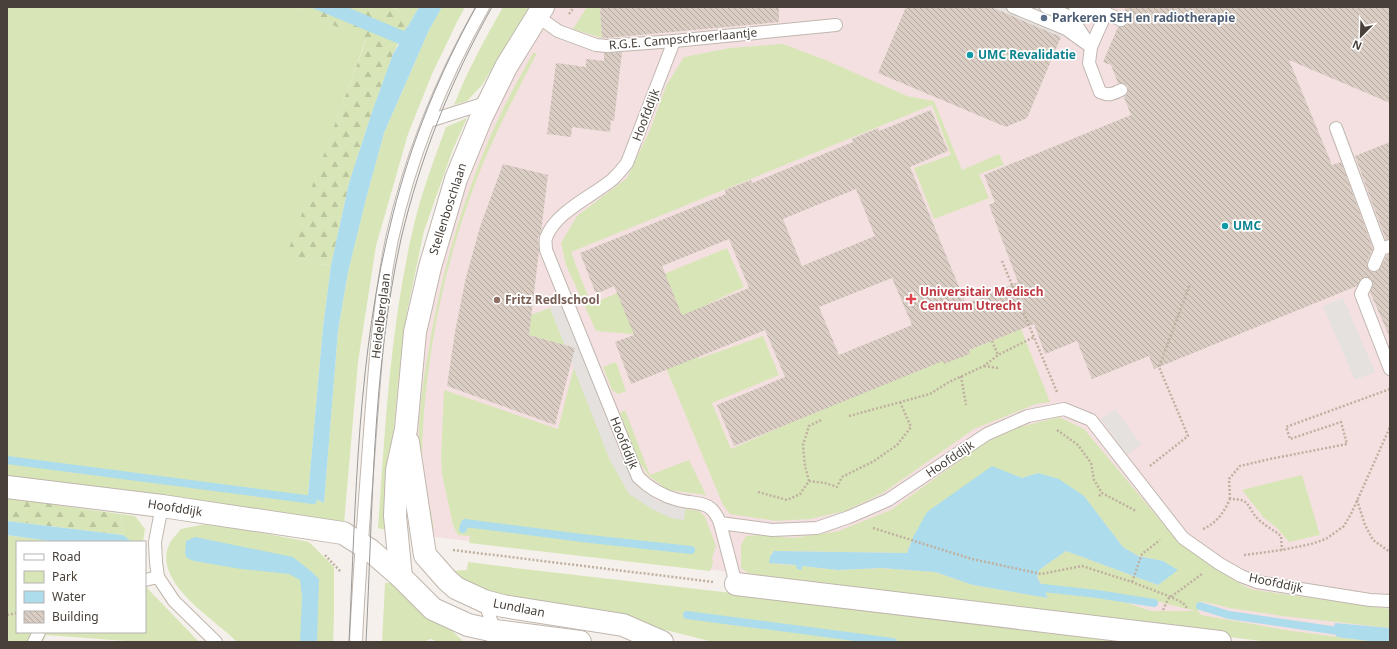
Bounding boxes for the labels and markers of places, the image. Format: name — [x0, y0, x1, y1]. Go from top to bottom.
place label: Parkeren SEH en radiotherapie — [1052, 9, 1235, 26]
marker: Parkeren SEH en radiotherapie — [1039, 13, 1049, 23]
place label: UMC Revalidatie — [978, 46, 1076, 63]
marker: UMC Revalidatie — [965, 50, 975, 60]
place label: UMC — [1233, 217, 1261, 234]
marker: UMC — [1220, 221, 1230, 231]
place label: Universitair Medisch Centrum Utrecht — [920, 283, 1044, 314]
place label: Fritz Redlschool — [505, 291, 600, 308]
marker: Universitair Medisch Centrum Utrecht — [905, 293, 917, 305]
marker: Fritz Redlschool — [492, 295, 502, 305]

